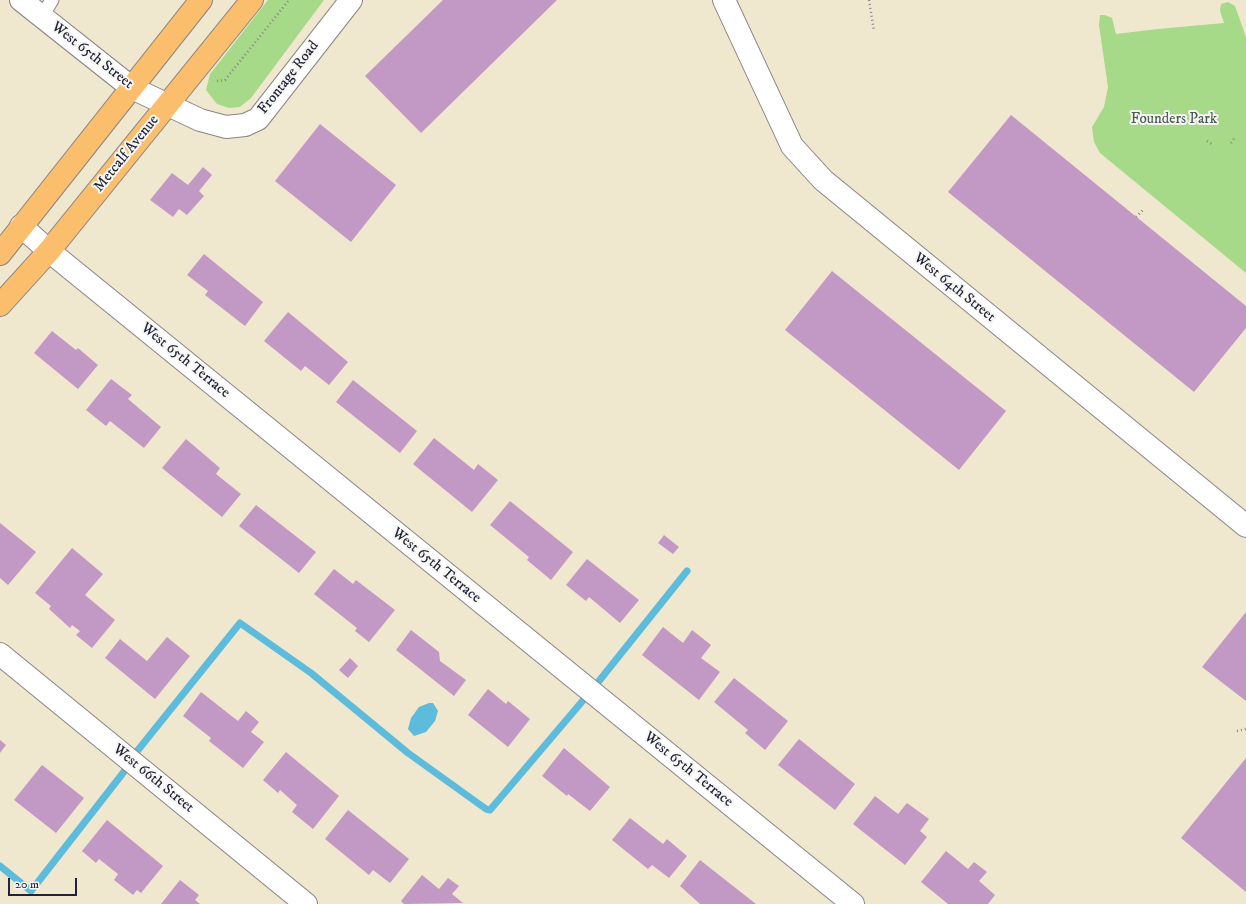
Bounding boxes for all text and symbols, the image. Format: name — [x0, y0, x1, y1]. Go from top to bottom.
street label: West 65th Street — [47, 18, 137, 94]
street label: Frontage Road — [255, 38, 323, 118]
park label: Founders Park — [1131, 111, 1217, 129]
street label: Metcalf Avenue — [91, 112, 163, 196]
street label: West 64th Street — [909, 250, 999, 326]
street label: West 65th Terrace — [137, 319, 233, 403]
street label: West 65th Terrace — [388, 524, 484, 608]
street label: West 65th Terrace — [640, 728, 736, 812]
street label: West 66th Street — [109, 741, 197, 817]
scale bar — [10, 870, 79, 896]
text: 20 m — [15, 877, 39, 892]

